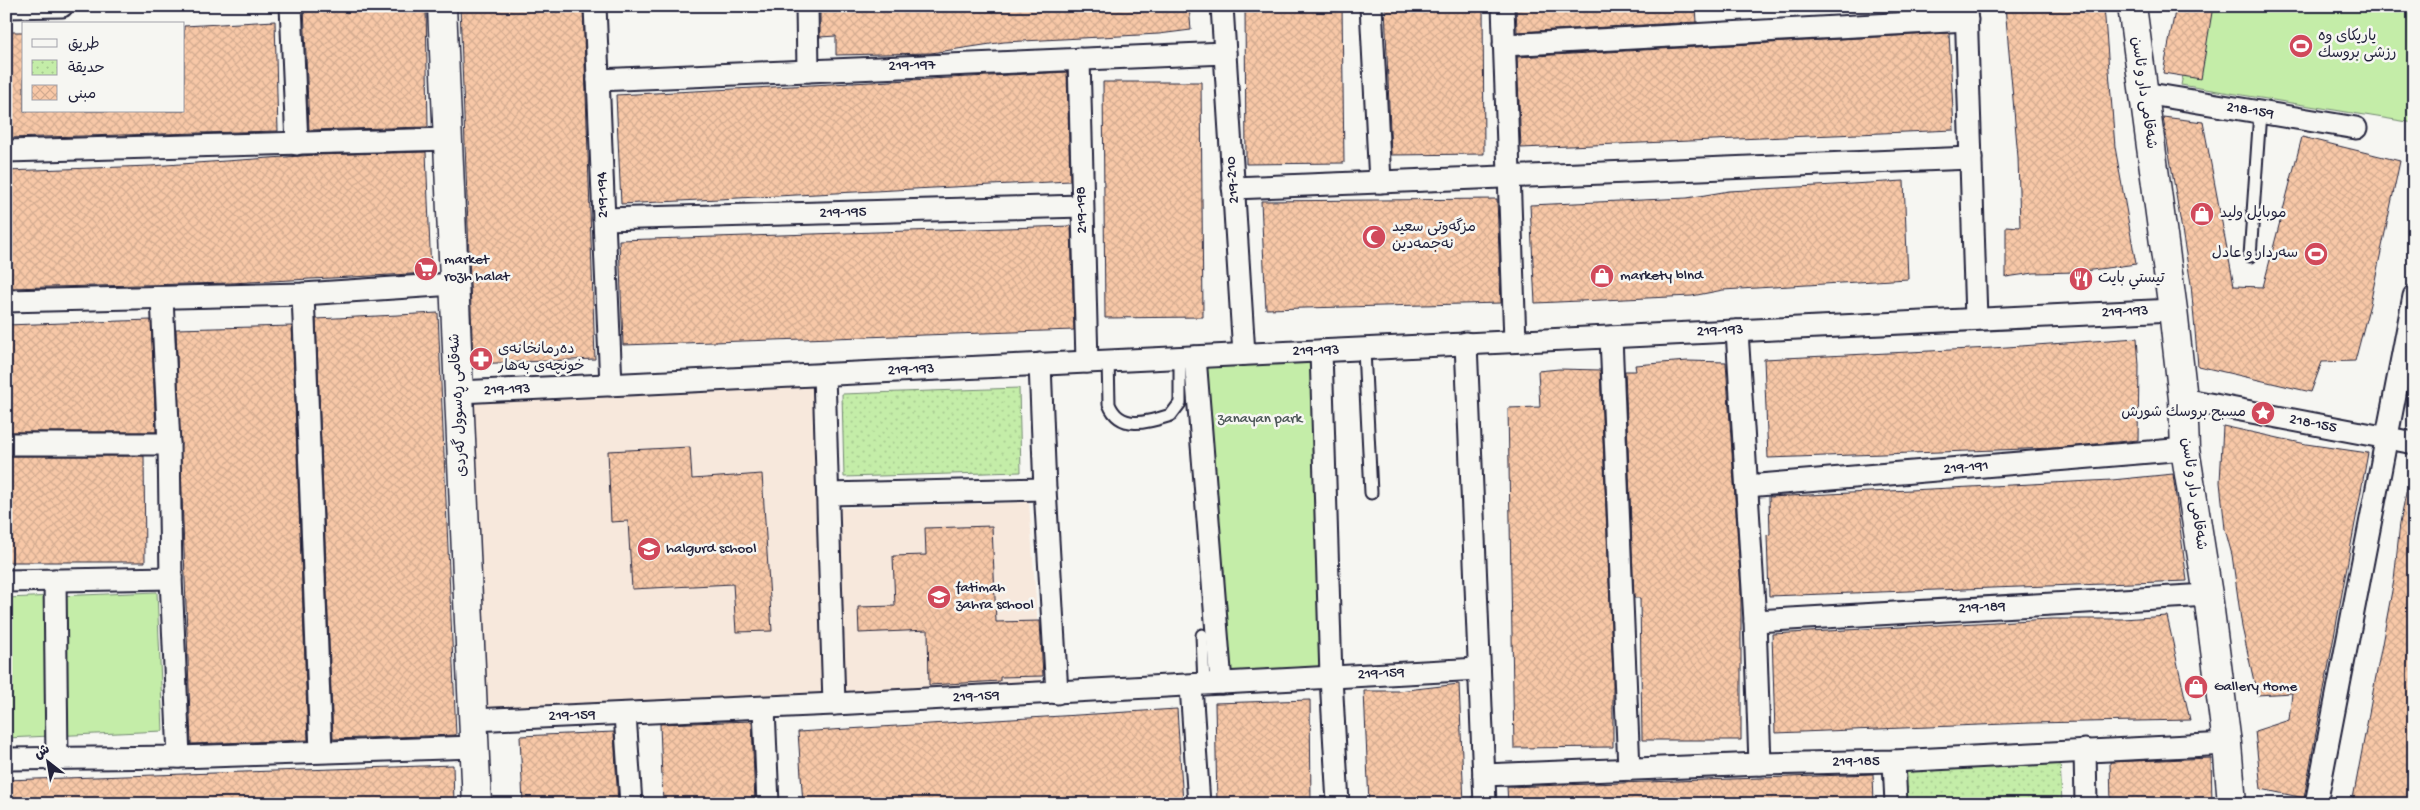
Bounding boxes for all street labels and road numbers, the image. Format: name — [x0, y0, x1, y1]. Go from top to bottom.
street label: شەقامی دار و ئاسن — [2126, 36, 2160, 150]
street label: 219-197 — [888, 56, 937, 76]
street label: 218-159 — [2225, 98, 2275, 124]
street label: 219-210 — [1222, 155, 1244, 204]
street label: 219-194 — [593, 172, 613, 218]
street label: 219-198 — [1072, 186, 1092, 234]
street label: 219-195 — [819, 203, 867, 223]
street label: 219-193 — [2101, 302, 2149, 322]
street label: 219-193 — [1696, 321, 1744, 341]
street label: شەقامی ڕەسوول گەردی — [444, 333, 474, 477]
street label: 219-193 — [1292, 341, 1340, 361]
street label: 219-193 — [887, 360, 935, 380]
street label: 219-193 — [483, 380, 531, 400]
street label: 218-155 — [2288, 411, 2338, 437]
street label: شەقامی دار و ئاسن — [2176, 437, 2210, 551]
street label: 219-191 — [1943, 457, 1989, 479]
street label: 219-189 — [1958, 598, 2007, 618]
street label: 219-159 — [1357, 664, 1405, 684]
street label: 219-159 — [952, 687, 1000, 707]
street label: 219-159 — [548, 706, 596, 726]
street label: 219-185 — [1832, 753, 1880, 771]

